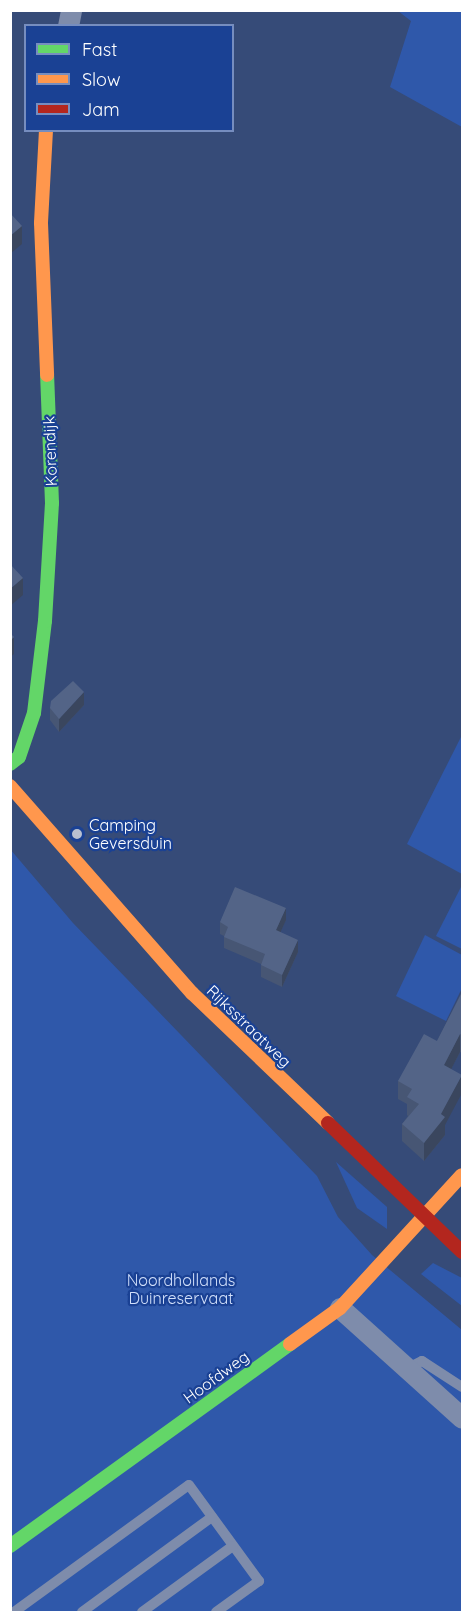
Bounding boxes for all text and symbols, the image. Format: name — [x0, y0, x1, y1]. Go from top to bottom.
legend — [24, 24, 234, 132]
text: Fast — [82, 38, 117, 61]
text: Slow — [82, 68, 120, 91]
text: Jam — [82, 98, 120, 121]
street label: Korendijk — [39, 416, 61, 486]
place label: Camping Geversduin — [89, 815, 172, 853]
marker: Camping Geversduin — [70, 827, 84, 841]
street label: Rijksstraatweg — [203, 981, 295, 1071]
park label: Noordhollands Duinreservaat — [127, 1270, 235, 1308]
street label: Hoofdweg — [179, 1347, 253, 1407]

